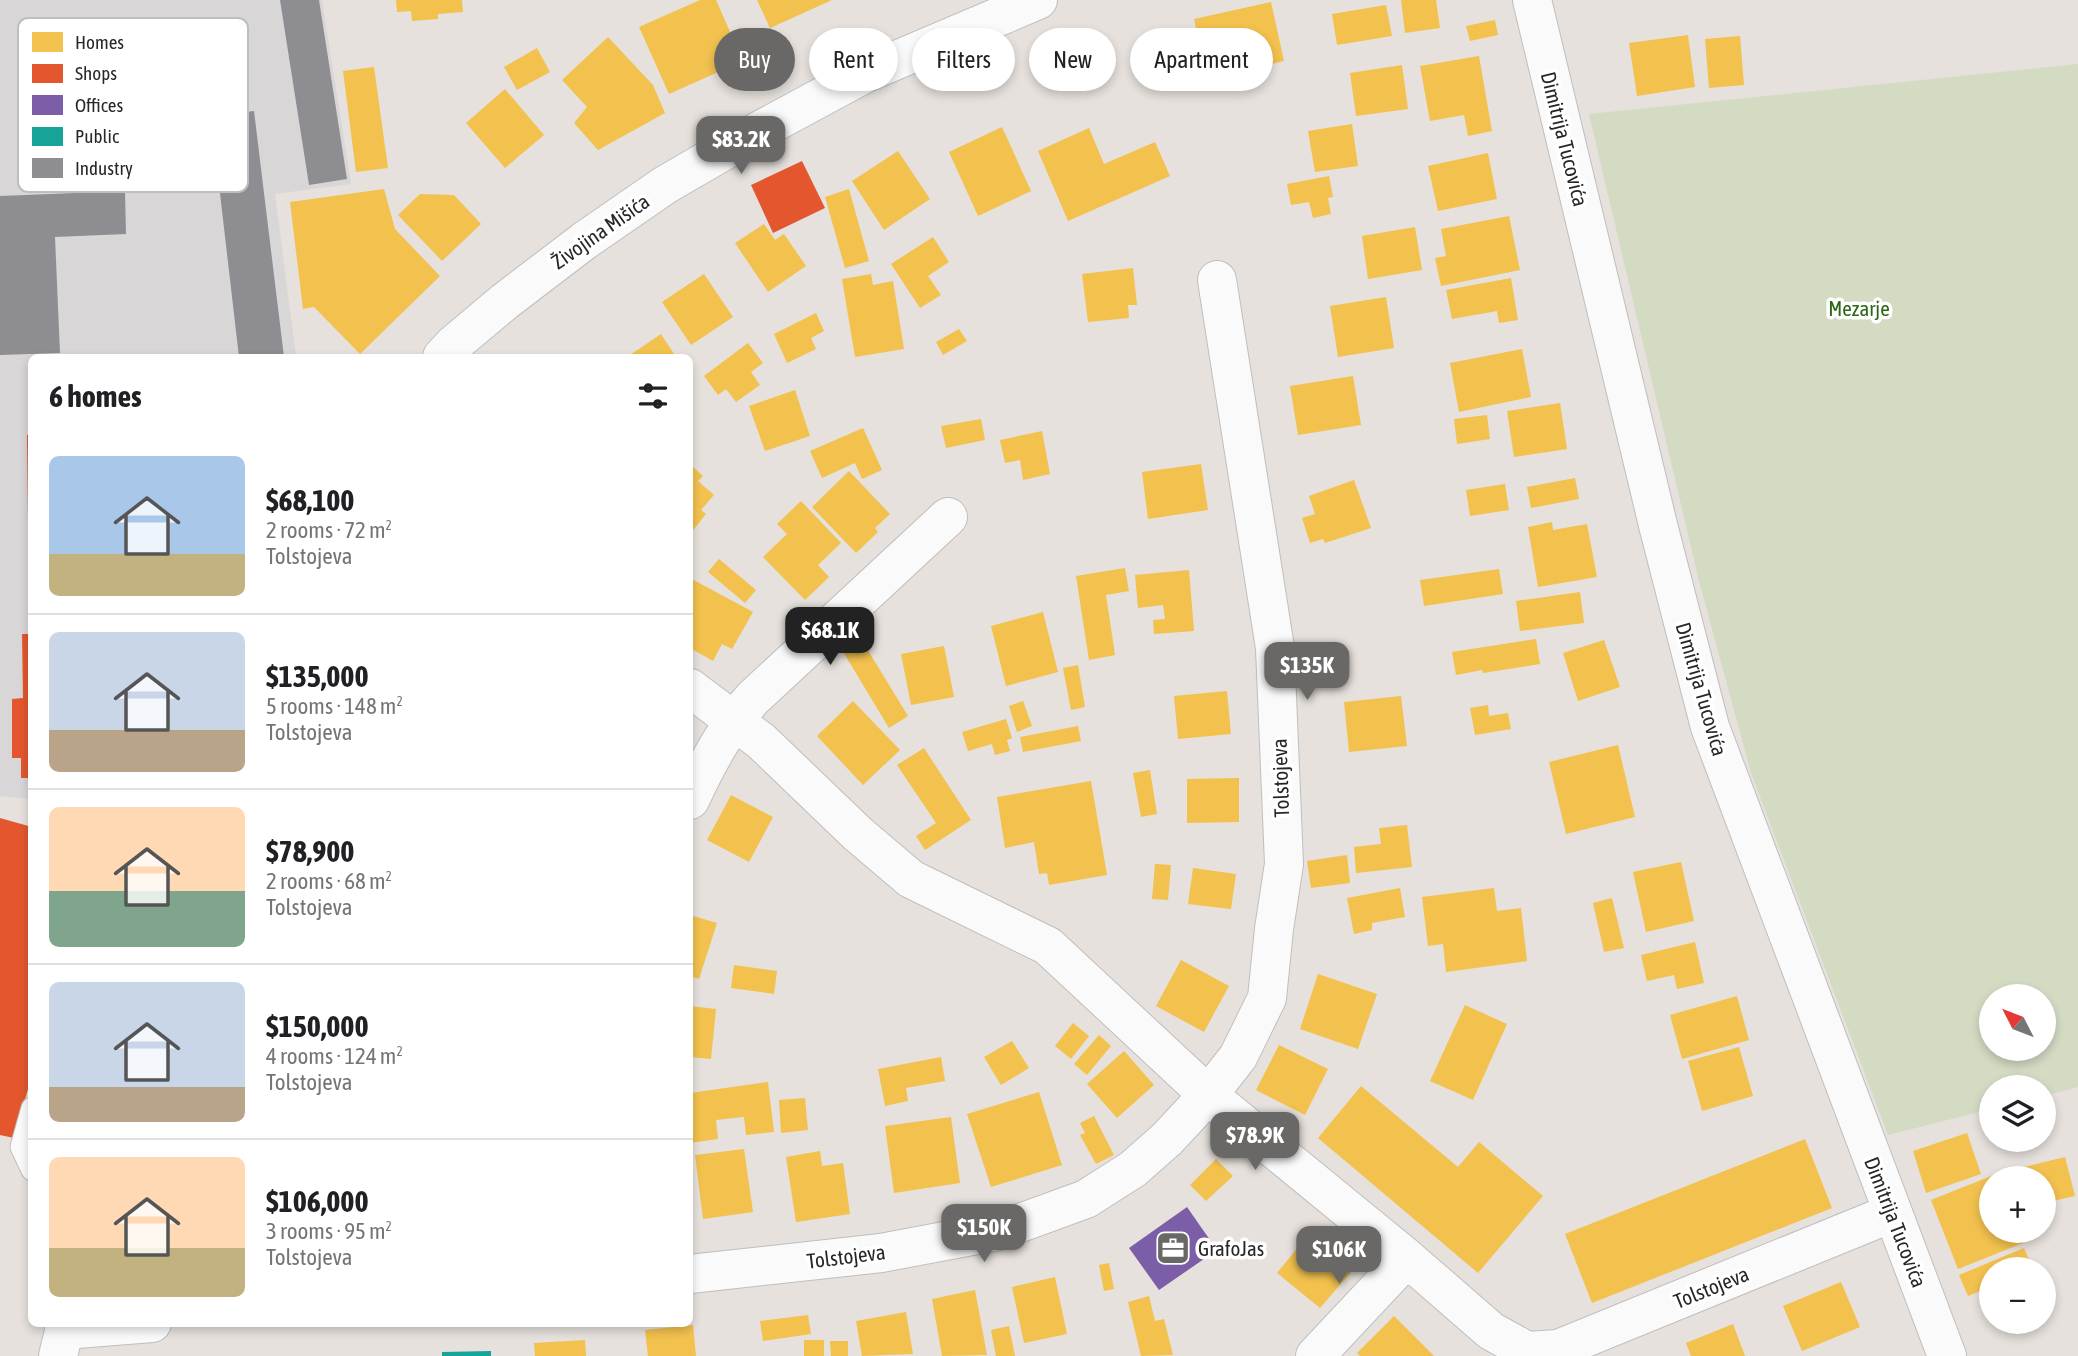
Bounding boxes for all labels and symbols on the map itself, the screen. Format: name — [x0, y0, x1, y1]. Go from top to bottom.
legend — [18, 18, 248, 192]
text: Homes — [75, 31, 124, 53]
text: Shops — [75, 62, 117, 84]
street label: Dimitrija Tucovića — [1537, 69, 1593, 209]
text: Offices — [75, 94, 123, 116]
pin: $83.2K — [684, 116, 798, 176]
text: Public — [75, 125, 120, 147]
text: Industry — [75, 157, 133, 179]
street label: Živojina Mišića — [547, 189, 653, 273]
park label: Mezarje — [1828, 296, 1890, 320]
pin: $68.1K — [773, 608, 887, 667]
street label: Dimitrija Tucovića — [1671, 619, 1733, 759]
pin: $135K — [1258, 642, 1356, 702]
street label: Tolstojeva — [1267, 738, 1293, 818]
north arrow — [1979, 984, 2056, 1060]
pin: $78.9K — [1198, 1112, 1312, 1172]
street label: Dimitrija Tucovića — [1860, 1153, 1932, 1291]
pin: $150K — [935, 1204, 1033, 1264]
pin: $106K — [1290, 1226, 1388, 1286]
office icon: GrafoJas — [1154, 1229, 1192, 1267]
place label: GrafoJas — [1198, 1236, 1264, 1260]
street label: Tolstojeva — [805, 1239, 887, 1273]
street label: Tolstojeva — [1670, 1261, 1752, 1313]

